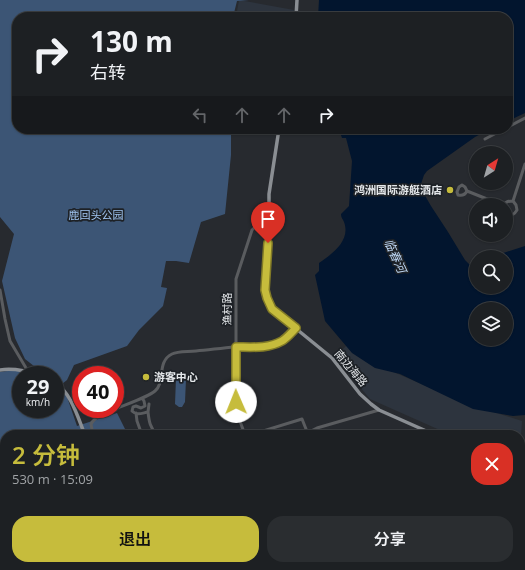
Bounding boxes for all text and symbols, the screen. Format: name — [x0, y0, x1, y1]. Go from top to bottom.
text: 130 m — [90, 22, 173, 60]
icon: right — [24, 28, 76, 80]
text: 右转 — [90, 60, 126, 84]
icon: left — [189, 104, 211, 126]
icon: ahead — [231, 104, 253, 126]
icon: ahead — [273, 104, 295, 126]
icon: right — [315, 104, 337, 126]
north arrow — [469, 146, 513, 190]
map controls — [469, 146, 513, 346]
place label: 鸿洲国际游艇酒店 — [354, 182, 442, 197]
marker: 鸿洲国际游艇酒店 — [445, 185, 455, 195]
button: sound — [469, 198, 513, 242]
pin — [251, 202, 285, 243]
park label: 鹿回头公园 — [69, 207, 124, 222]
icon: arrive — [257, 208, 279, 230]
water label: 临春河 — [380, 236, 411, 278]
button: search — [469, 250, 513, 294]
street label: 渔村路 — [219, 293, 234, 326]
button: layers — [469, 302, 513, 346]
street label: 南边海路 — [331, 346, 371, 389]
speed limit sign: 40 — [72, 366, 124, 418]
place label: 游客中心 — [154, 369, 198, 384]
marker: 游客中心 — [141, 372, 151, 382]
text: 29 — [27, 373, 49, 400]
position arrow — [215, 381, 257, 423]
text: km/h — [26, 395, 50, 409]
text: 2 分钟 — [12, 438, 80, 471]
button: close — [471, 443, 513, 485]
text: 530 m · 15:09 — [12, 470, 93, 488]
button: 退出 — [12, 516, 259, 562]
button: 分享 — [267, 516, 513, 562]

